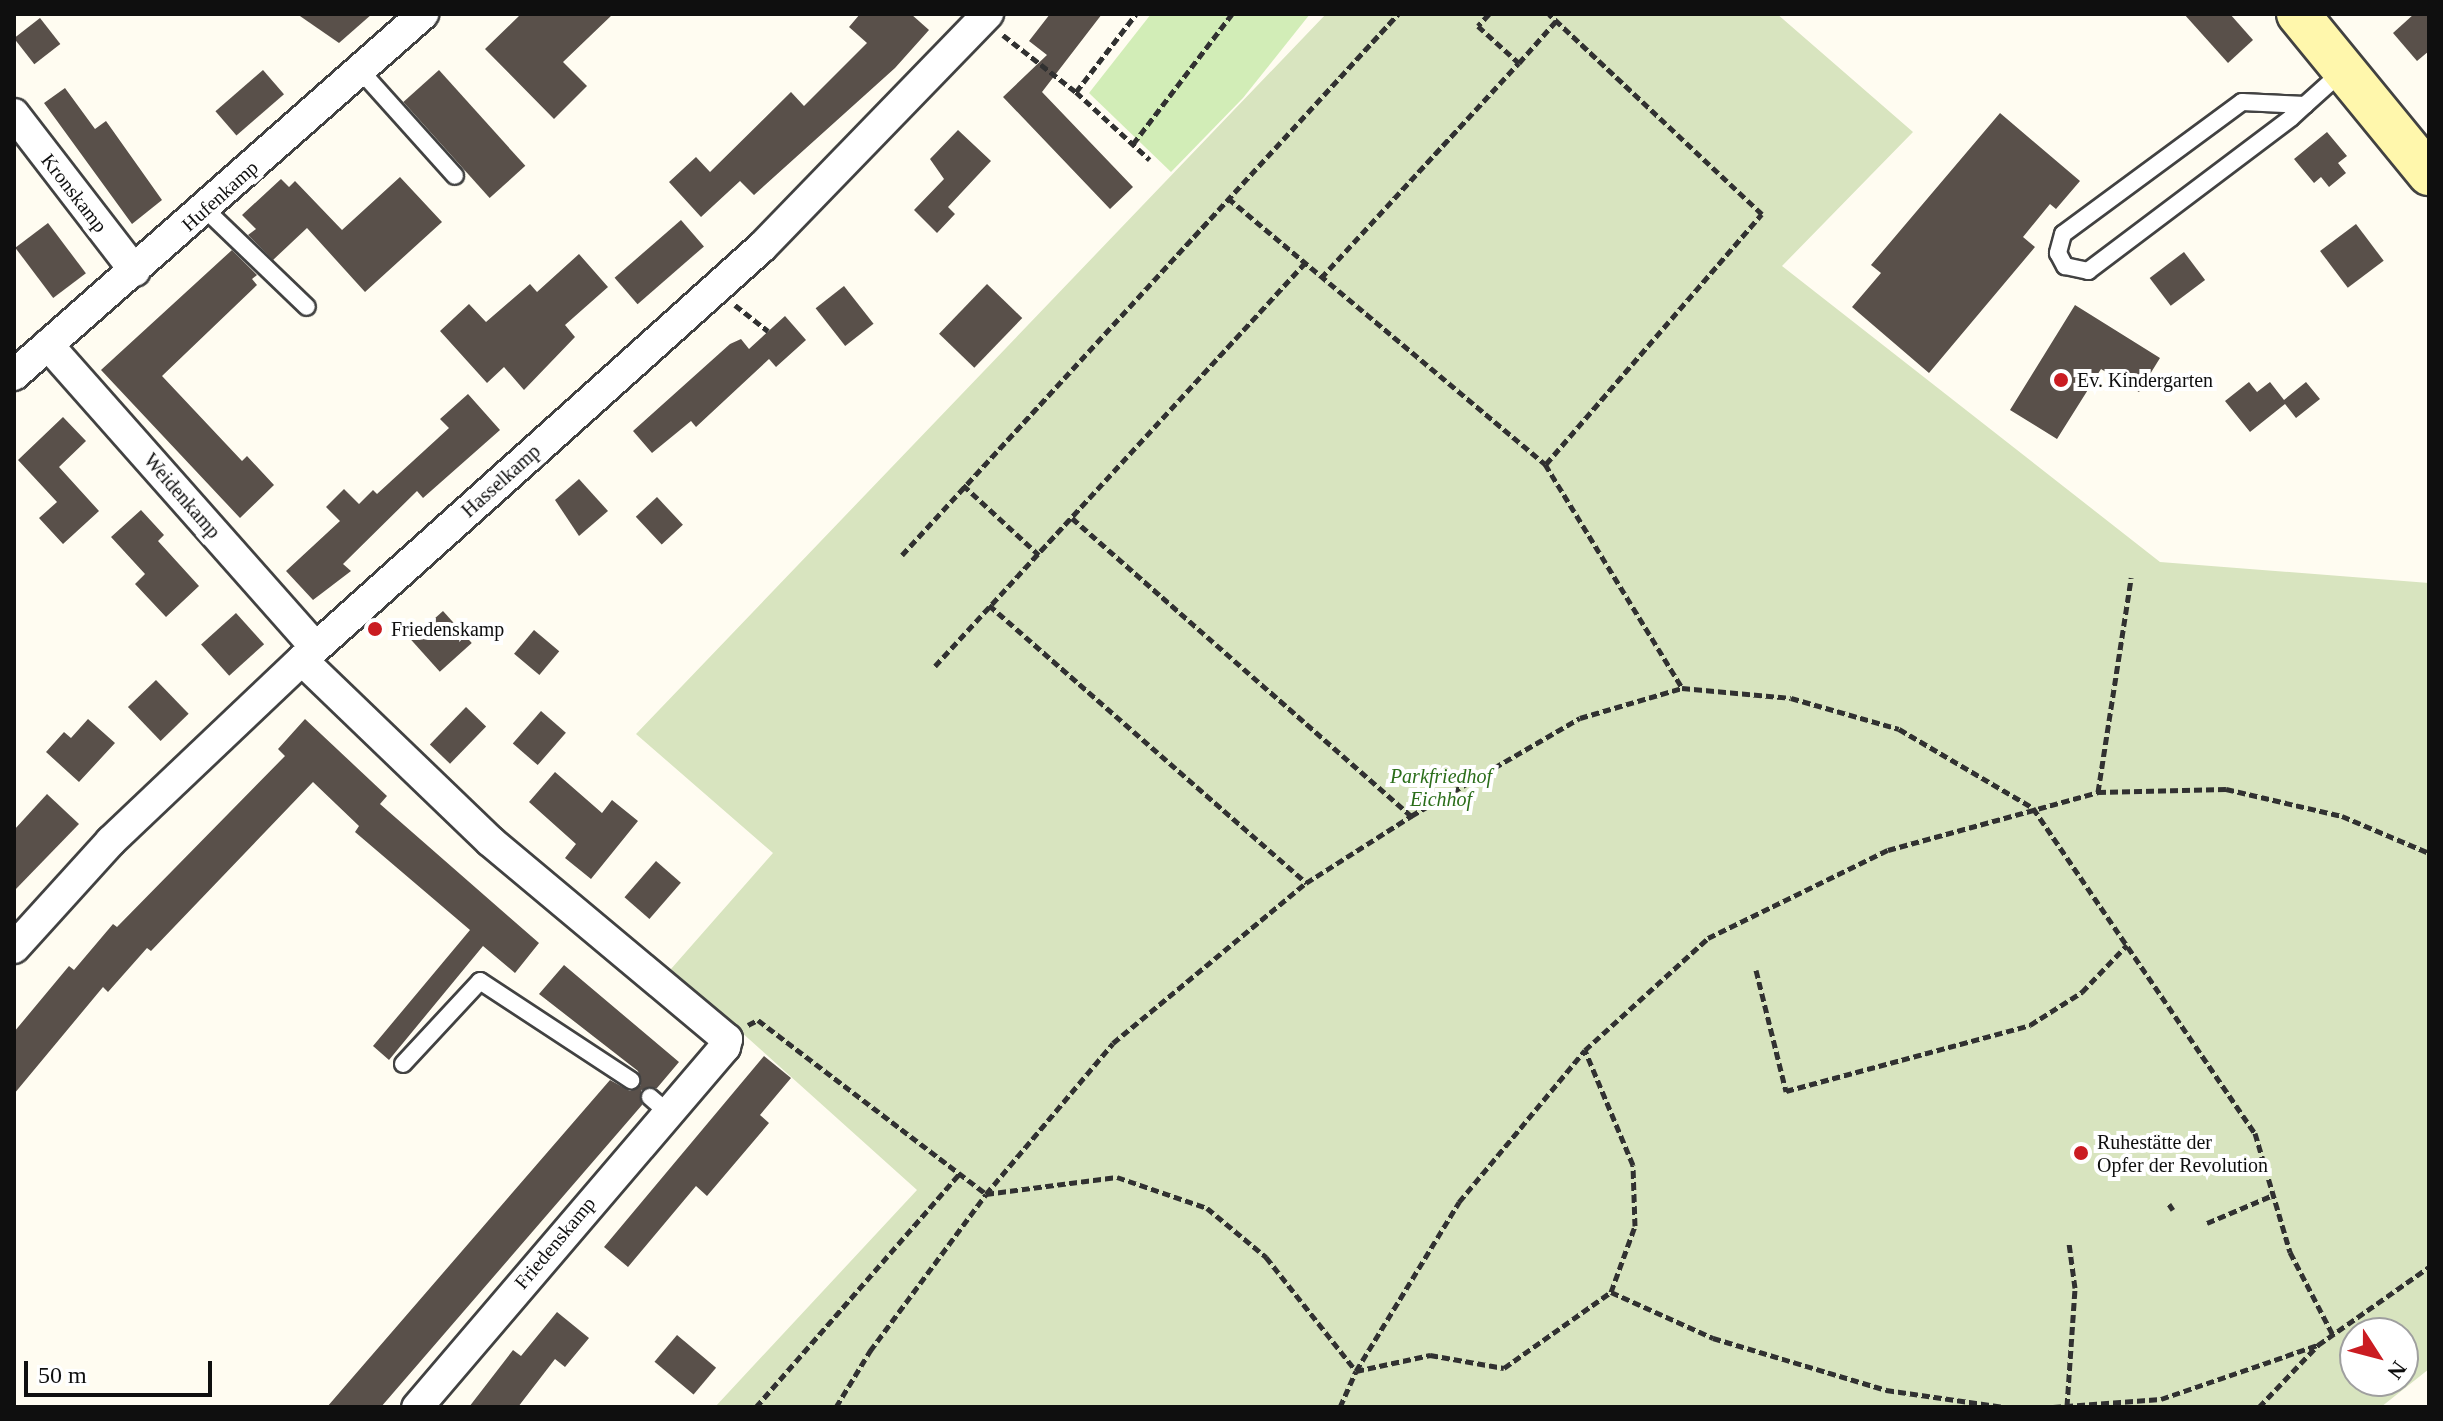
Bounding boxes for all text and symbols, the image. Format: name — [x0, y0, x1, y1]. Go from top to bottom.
street label: Kronskamp — [36, 149, 112, 237]
street label: Hufenkamp — [177, 155, 263, 237]
place label: Ev. Kindergarten — [2077, 368, 2213, 392]
marker: Ev. Kindergarten — [2052, 371, 2070, 389]
street label: Hasselkamp — [457, 439, 545, 523]
street label: Weidenkamp — [138, 448, 226, 544]
place label: Friedenskamp — [391, 617, 504, 641]
marker: Friedenskamp — [366, 620, 384, 638]
park label: Parkfriedhof Eichhof — [1390, 764, 1492, 811]
place label: Ruhestätte der Opfer der Revolution — [2097, 1130, 2268, 1177]
marker: Ruhestätte der Opfer der Revolution — [2072, 1144, 2090, 1162]
street label: Friedenskamp — [509, 1192, 601, 1294]
north arrow — [2339, 1317, 2419, 1397]
scale bar — [28, 1345, 216, 1395]
text: N — [2382, 1356, 2412, 1384]
text: 50 m — [38, 1362, 87, 1388]

